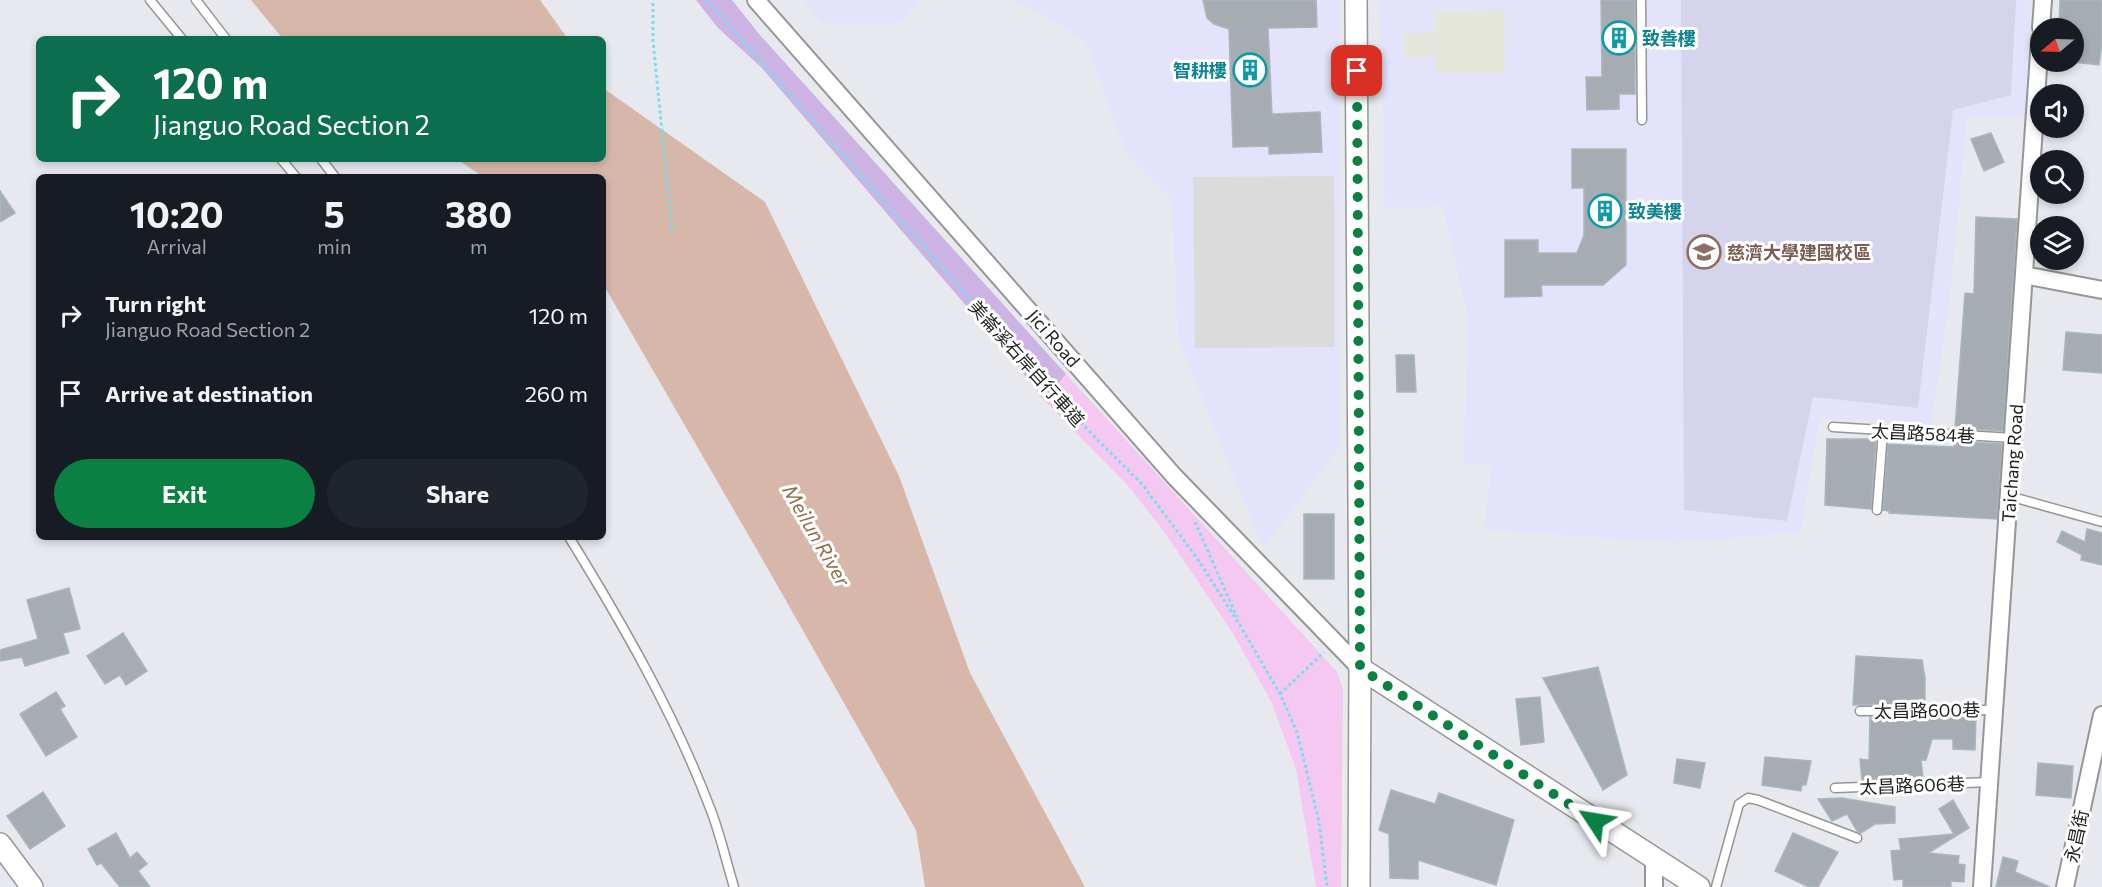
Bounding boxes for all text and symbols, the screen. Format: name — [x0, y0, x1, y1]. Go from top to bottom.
north arrow — [2030, 18, 2084, 72]
map controls — [2030, 18, 2084, 270]
building icon: 致善樓 — [1601, 20, 1637, 56]
place label: 致善樓 — [1642, 27, 1696, 49]
pin — [1331, 45, 1382, 96]
building icon: 智耕樓 — [1232, 52, 1268, 88]
icon: arrive — [1340, 54, 1373, 87]
text: 120 m — [153, 56, 268, 108]
place label: 智耕樓 — [1173, 59, 1227, 81]
icon: right — [54, 60, 132, 138]
button: sound — [2030, 84, 2084, 138]
text: Jianguo Road Section 2 — [153, 108, 430, 141]
button: search — [2030, 150, 2084, 204]
text: 10:20 — [130, 191, 224, 235]
text: 5 — [324, 191, 345, 235]
text: 380 — [445, 191, 512, 235]
building icon: 致美樓 — [1587, 193, 1623, 229]
place label: 致美樓 — [1628, 200, 1682, 222]
button: layers — [2030, 216, 2084, 270]
text: Arrival — [146, 234, 207, 258]
text: min — [317, 234, 351, 258]
text: m — [470, 234, 487, 258]
school or university icon: 慈濟大學建國校區 — [1686, 234, 1722, 270]
place label: 慈濟大學建國校區 — [1727, 241, 1871, 263]
text: Turn right — [105, 290, 206, 317]
street label: 美崙溪右岸自行車道 — [965, 295, 1089, 431]
icon: right — [54, 299, 87, 332]
text: 120 m — [529, 302, 588, 329]
street label: Jici Road — [1023, 305, 1085, 371]
text: Jianguo Road Section 2 — [105, 317, 310, 341]
icon: arrive — [54, 377, 87, 410]
text: Arrive at destination — [105, 380, 313, 407]
text: 260 m — [525, 380, 588, 407]
street label: Taichang Road — [1997, 403, 2027, 523]
street label: 太昌路584巷 — [1870, 419, 1976, 447]
button: Exit — [54, 459, 315, 528]
button: Share — [327, 459, 588, 528]
water label: Meilun River — [778, 480, 856, 591]
street label: 太昌路600巷 — [1874, 698, 1980, 722]
street label: 太昌路606巷 — [1859, 772, 1965, 798]
position arrow — [1563, 789, 1627, 853]
street label: 永昌街 — [2060, 807, 2092, 865]

